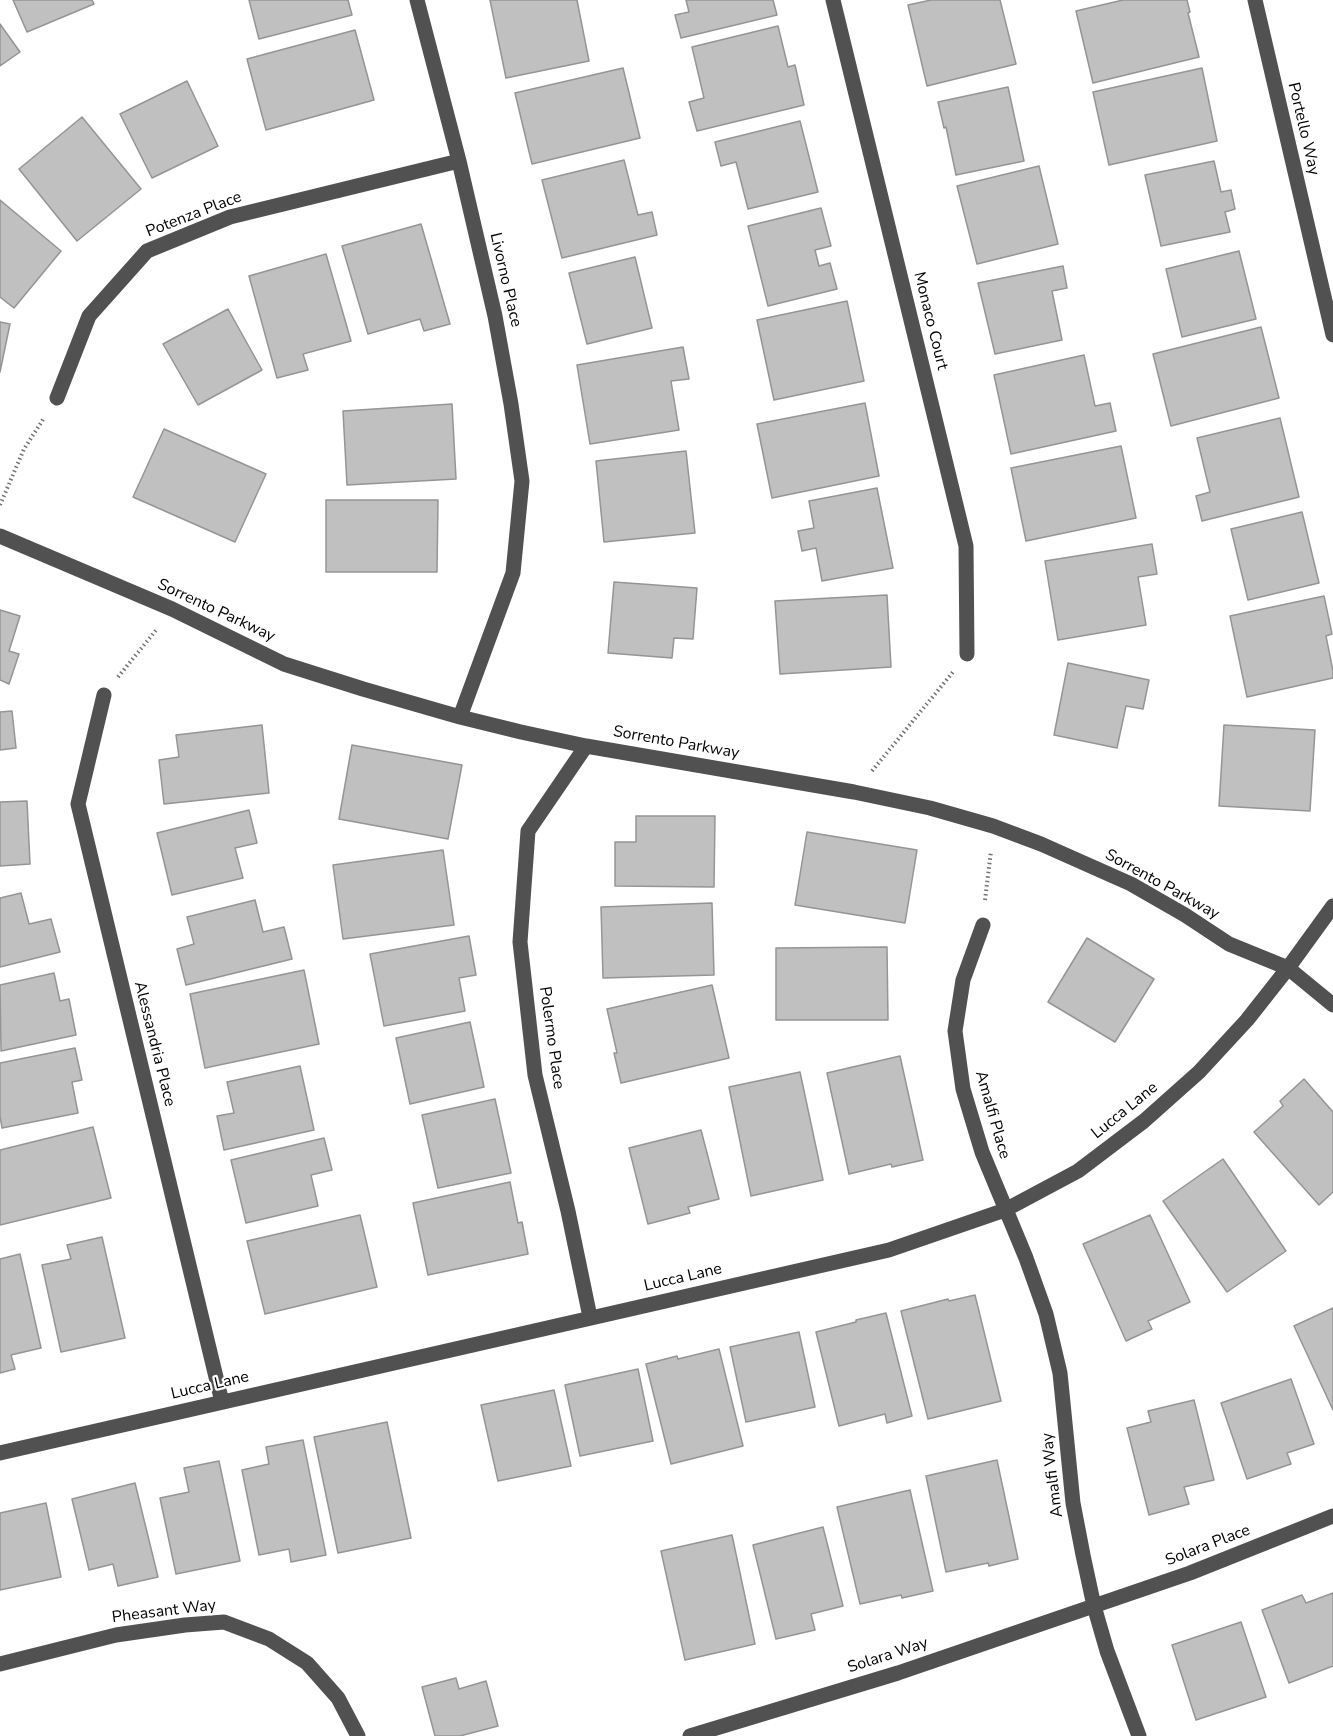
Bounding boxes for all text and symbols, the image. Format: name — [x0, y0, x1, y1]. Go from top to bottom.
street label: Portello Way — [1283, 81, 1323, 177]
street label: Potenza Place — [144, 188, 244, 242]
street label: Livorno Place — [485, 231, 525, 329]
street label: Monaco Court — [909, 270, 951, 372]
street label: Sorrento Parkway — [154, 575, 278, 647]
street label: Sorrento Parkway — [611, 722, 741, 764]
street label: Sorrento Parkway — [1101, 846, 1223, 924]
street label: Alessandria Place — [129, 979, 179, 1109]
street label: Polermo Place — [534, 985, 568, 1091]
street label: Amalfi Place — [970, 1069, 1014, 1161]
street label: Lucca Lane — [1088, 1079, 1162, 1143]
street label: Lucca Lane — [642, 1260, 724, 1296]
street label: Lucca Lane — [169, 1368, 251, 1404]
street label: Amalfi Way — [1038, 1432, 1068, 1518]
street label: Solara Place — [1163, 1521, 1253, 1571]
street label: Pheasant Way — [111, 1596, 217, 1628]
street label: Solara Way — [845, 1634, 931, 1678]

